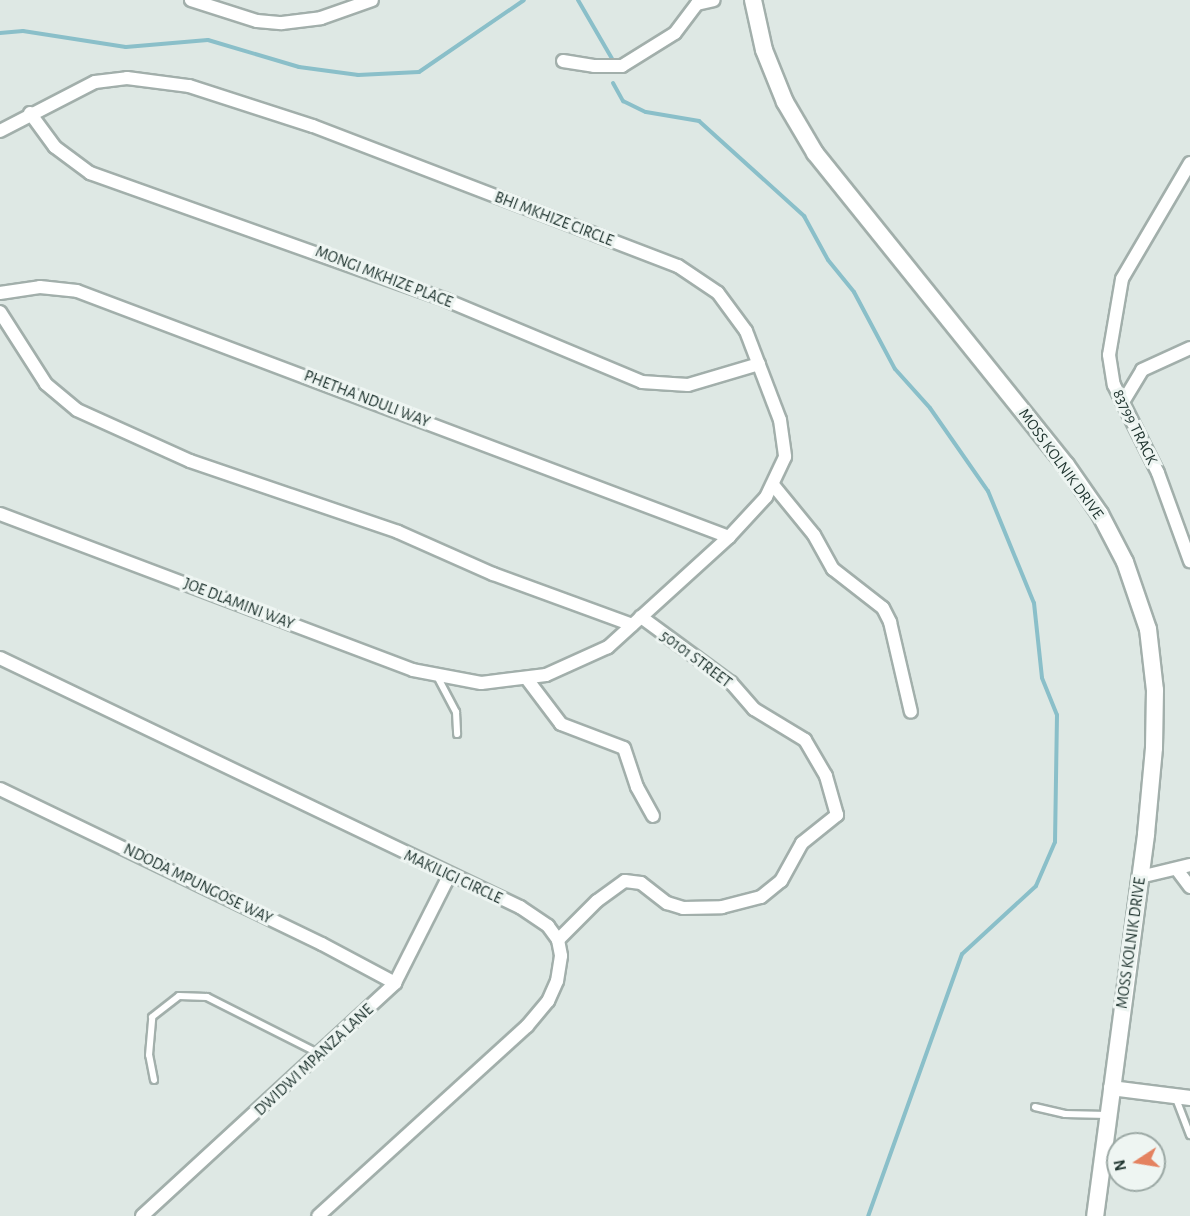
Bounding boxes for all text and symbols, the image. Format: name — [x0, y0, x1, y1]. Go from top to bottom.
street label: BHI MKHIZE CIRCLE — [492, 187, 616, 251]
street label: MONGI MKHIZE PLACE — [313, 242, 455, 312]
street label: PHETHA NDULI WAY — [301, 366, 433, 432]
street label: 83799 TRACK — [1109, 386, 1161, 468]
street label: MOSS KOLNIK DRIVE — [1014, 405, 1108, 523]
street label: JOE DLAMINI WAY — [181, 574, 297, 634]
street label: 50101 STREET — [656, 626, 736, 692]
street label: NDODA MPUNGOSE WAY — [120, 840, 276, 928]
street label: MAKILIGI CIRCLE — [401, 846, 505, 908]
street label: MOSS KOLNIK DRIVE — [1112, 876, 1150, 1010]
street label: DWIDWI MPANZA LANE — [251, 1000, 377, 1120]
north arrow — [1106, 1132, 1166, 1192]
text: N — [1111, 1158, 1129, 1172]

